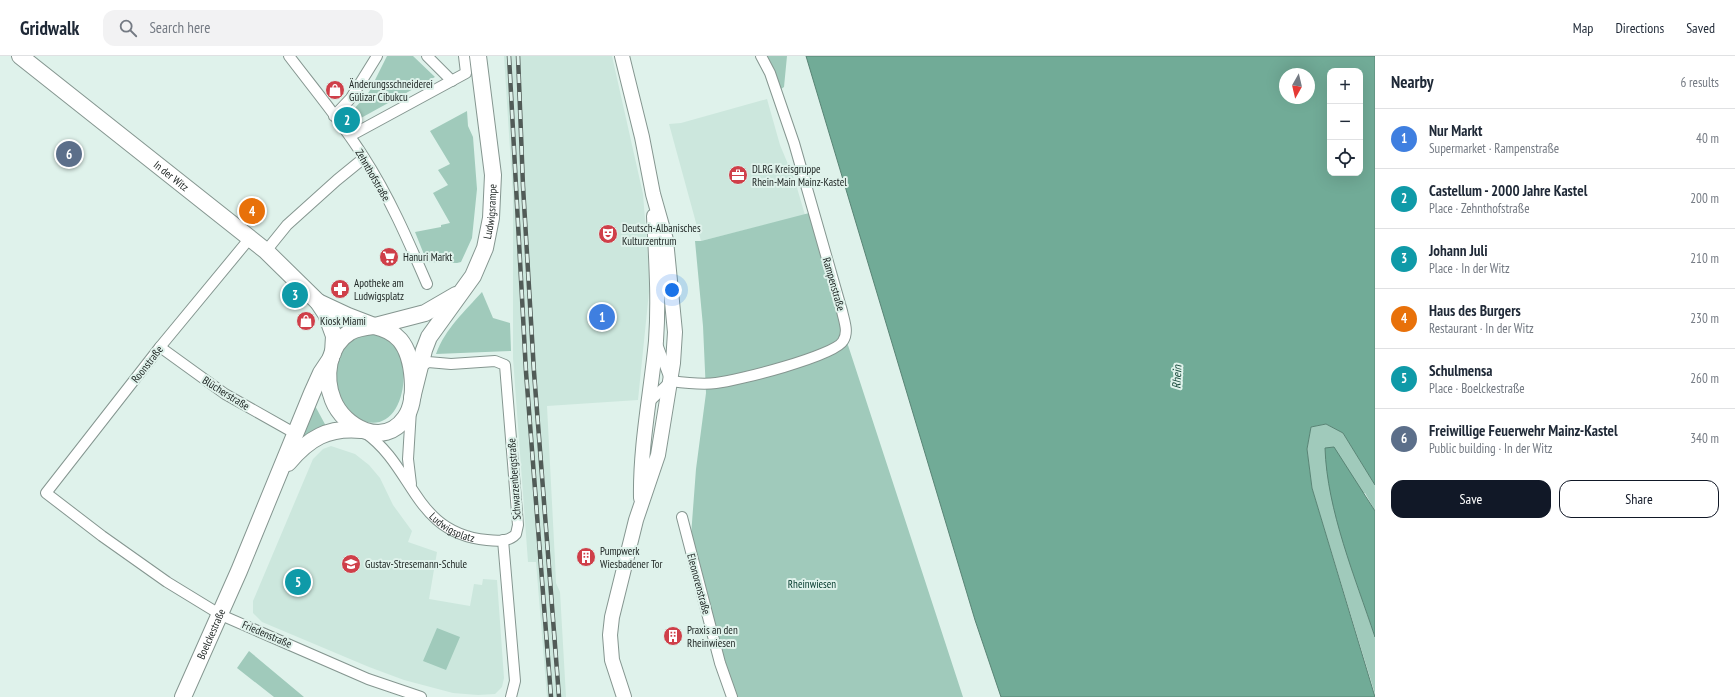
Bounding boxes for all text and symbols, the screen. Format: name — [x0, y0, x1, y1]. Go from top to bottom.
search box — [103, 10, 383, 46]
text: Gridwalk — [20, 16, 79, 40]
icon: search — [117, 17, 139, 39]
text: Search here — [149, 18, 210, 37]
text: Map — [1573, 19, 1593, 37]
text: Directions — [1615, 19, 1664, 37]
text: Saved — [1686, 19, 1715, 37]
north arrow — [1279, 68, 1315, 104]
map controls — [1327, 68, 1363, 176]
button: + — [1327, 68, 1363, 104]
text: Nearby — [1391, 71, 1434, 93]
text: 6 results — [1680, 74, 1719, 91]
place label: Änderungsschneiderei Gülizar Cibukcu — [349, 77, 433, 104]
shop icon: Änderungsschneiderei Gülizar Cibukcu — [324, 79, 346, 101]
button: − — [1327, 104, 1363, 140]
pin: 2 — [334, 105, 360, 135]
text: Nur Markt — [1429, 121, 1482, 140]
text: 1 — [1401, 130, 1407, 147]
text: 40 m — [1696, 130, 1719, 147]
pin: 6 — [56, 139, 82, 169]
button: locate — [1327, 140, 1363, 176]
text: Supermarket · Rampenstraße — [1429, 140, 1559, 157]
street label: Zehnthofstraße — [352, 146, 394, 204]
street label: In der Witz — [151, 158, 192, 194]
place label: DLRG Kreisgruppe Rhein-Main Mainz-Kastel — [752, 162, 847, 189]
office icon: DLRG Kreisgruppe Rhein-Main Mainz-Kastel — [727, 164, 749, 186]
text: Castellum - 2000 Jahre Kastel — [1429, 181, 1587, 200]
street label: Ludwigsrampe — [480, 183, 500, 240]
text: 2 — [1401, 190, 1407, 207]
text: 200 m — [1690, 190, 1719, 207]
pin: 4 — [239, 196, 265, 226]
text: Place · Zehnthofstraße — [1429, 200, 1530, 217]
place label: Deutsch-Albanisches Kulturzentrum — [622, 221, 701, 248]
theatre icon: Deutsch-Albanisches Kulturzentrum — [597, 223, 619, 245]
text: Johann Juli — [1429, 241, 1488, 260]
supermarket icon: Hanuri Markt — [378, 246, 400, 268]
place label: Hanuri Markt — [403, 250, 452, 264]
text: 3 — [1401, 250, 1407, 267]
text: 210 m — [1690, 250, 1719, 267]
street label: Rampenstraße — [820, 256, 848, 313]
text: Place · In der Witz — [1429, 260, 1510, 277]
place label: Apotheke am Ludwigsplatz — [354, 276, 404, 303]
pharmacy icon: Apotheke am Ludwigsplatz — [329, 278, 351, 300]
pin: 3 — [282, 280, 308, 310]
your location — [662, 280, 682, 300]
text: Haus des Burgers — [1429, 301, 1521, 320]
pin: 1 — [589, 302, 615, 332]
shop icon: Kiosk Miami — [295, 310, 317, 332]
text: 4 — [1401, 310, 1407, 327]
text: 230 m — [1690, 310, 1719, 327]
place label: Kiosk Miami — [320, 314, 366, 328]
text: Restaurant · In der Witz — [1429, 320, 1534, 337]
street label: Roonstraße — [128, 342, 166, 385]
text: Schulmensa — [1429, 361, 1492, 380]
water label: Rhein — [1169, 364, 1184, 389]
text: 5 — [1401, 370, 1407, 387]
text: 260 m — [1690, 370, 1719, 387]
street label: Blücherstraße — [200, 373, 253, 413]
text: Place · Boelckestraße — [1429, 380, 1525, 397]
text: Freiwillige Feuerwehr Mainz-Kastel — [1429, 421, 1618, 440]
text: 6 — [1401, 430, 1407, 447]
text: 340 m — [1690, 430, 1719, 447]
street label: Schwarzenbergstraße — [504, 437, 524, 520]
text: Public building · In der Witz — [1429, 440, 1552, 457]
button: Save — [1391, 480, 1551, 518]
button: Share — [1559, 480, 1719, 518]
street label: Ludwigsplatz — [426, 509, 476, 545]
place label: Pumpwerk Wiesbadener Tor — [600, 544, 663, 571]
building icon: Pumpwerk Wiesbadener Tor — [575, 546, 597, 568]
street label: Eleonorenstraße — [684, 552, 714, 616]
school or university icon: Gustav-Stresemann-Schule — [340, 553, 362, 575]
place label: Gustav-Stresemann-Schule — [365, 557, 468, 571]
pin: 5 — [285, 567, 311, 597]
park label: Rheinwiesen — [788, 577, 836, 591]
street label: Boelckestraße — [194, 606, 229, 661]
street label: Friedenstraße — [240, 617, 294, 651]
place label: Praxis an den Rheinwiesen — [687, 623, 738, 650]
building icon: Praxis an den Rheinwiesen — [662, 625, 684, 647]

